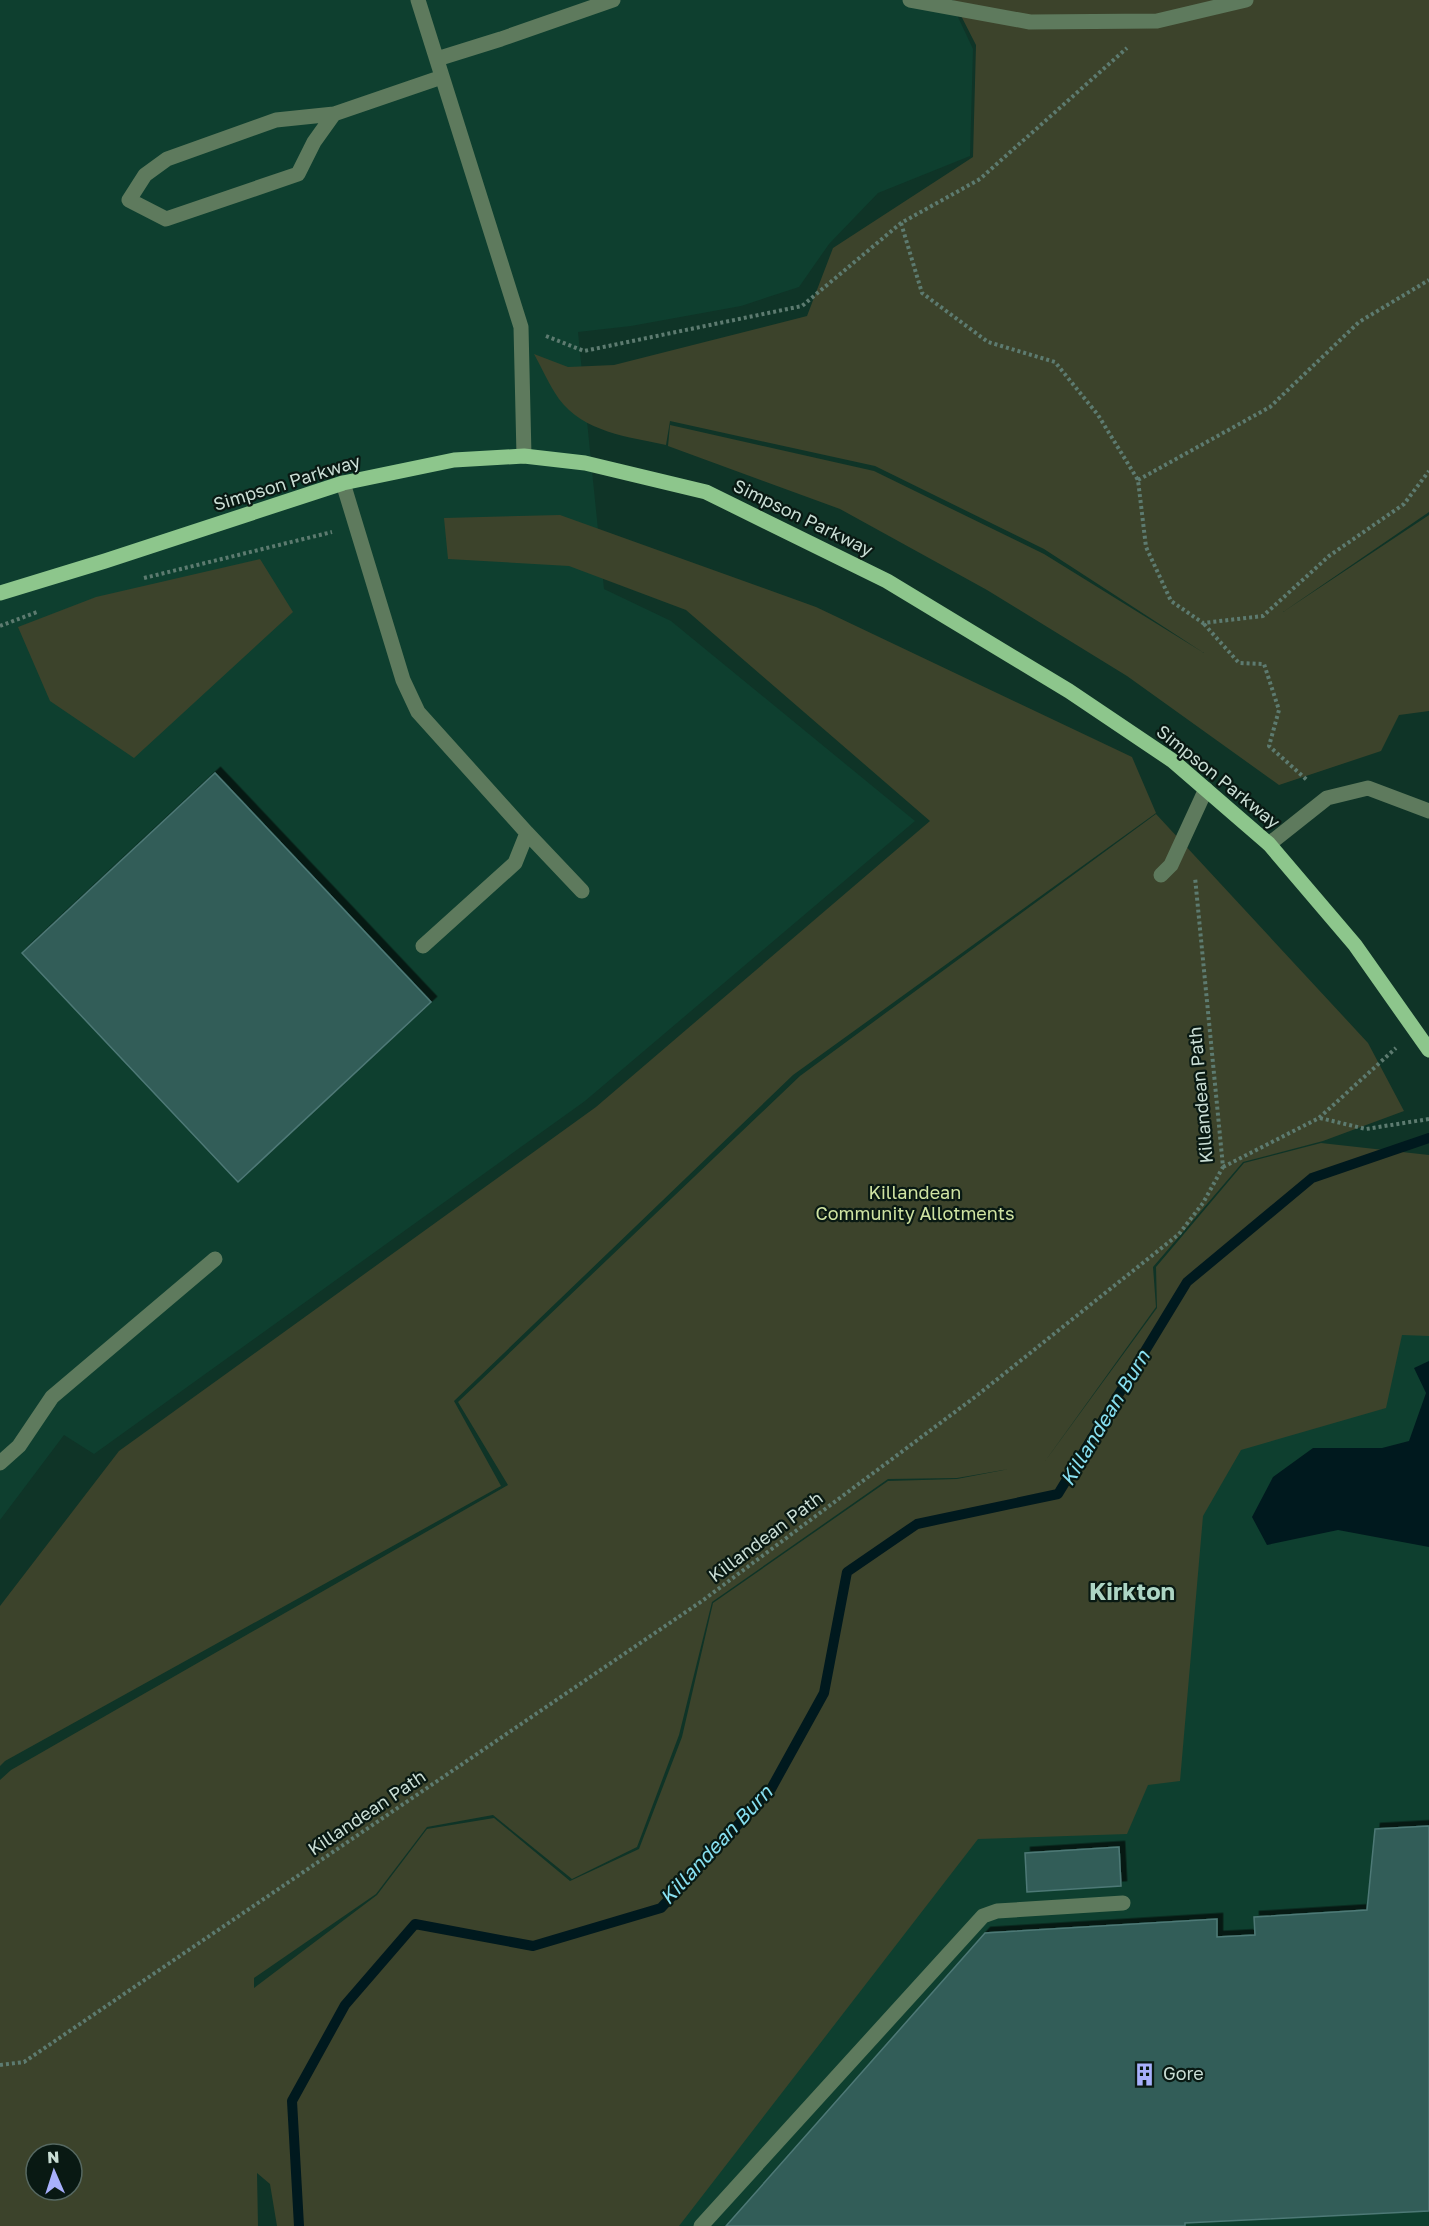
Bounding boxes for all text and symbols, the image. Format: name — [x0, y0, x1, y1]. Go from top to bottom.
street label: Simpson Parkway — [211, 449, 363, 515]
street label: Simpson Parkway — [730, 474, 877, 560]
street label: Simpson Parkway — [1152, 720, 1285, 833]
street label: Killandean Path — [1183, 1026, 1217, 1164]
park label: Killandean Community Allotments — [816, 1181, 1014, 1224]
water label: Killandean Burn — [1054, 1345, 1154, 1490]
street label: Killandean Path — [704, 1486, 827, 1586]
district label: Kirkton — [1089, 1576, 1175, 1605]
street label: Killandean Path — [303, 1765, 429, 1860]
water label: Killandean Burn — [654, 1779, 777, 1909]
building icon: Gore — [1132, 2061, 1158, 2087]
place label: Gore — [1163, 2062, 1204, 2084]
north arrow — [24, 2142, 84, 2202]
text: N — [47, 2147, 60, 2167]

